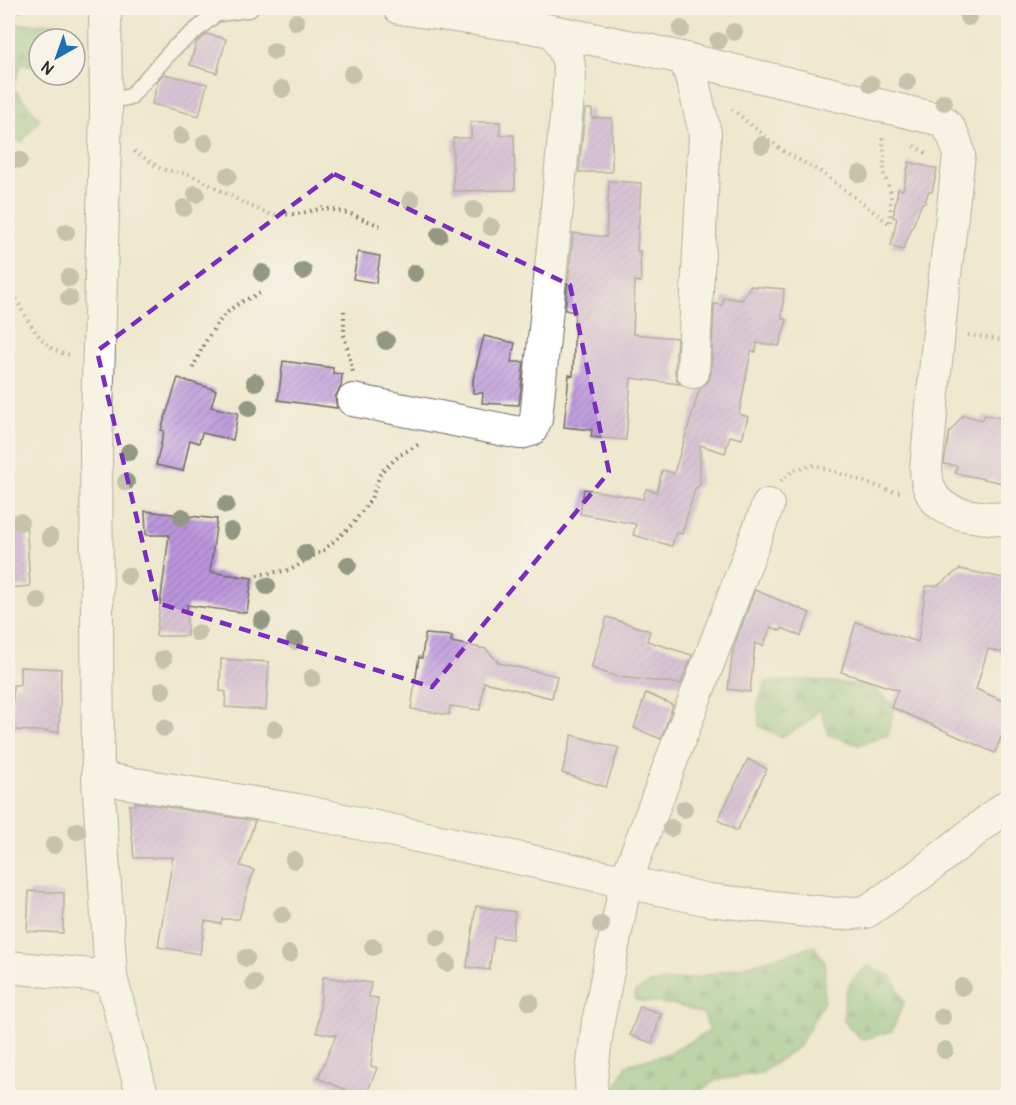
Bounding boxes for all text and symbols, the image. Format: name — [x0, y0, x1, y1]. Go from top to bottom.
north arrow — [27, 27, 87, 87]
text: N — [37, 56, 59, 79]

